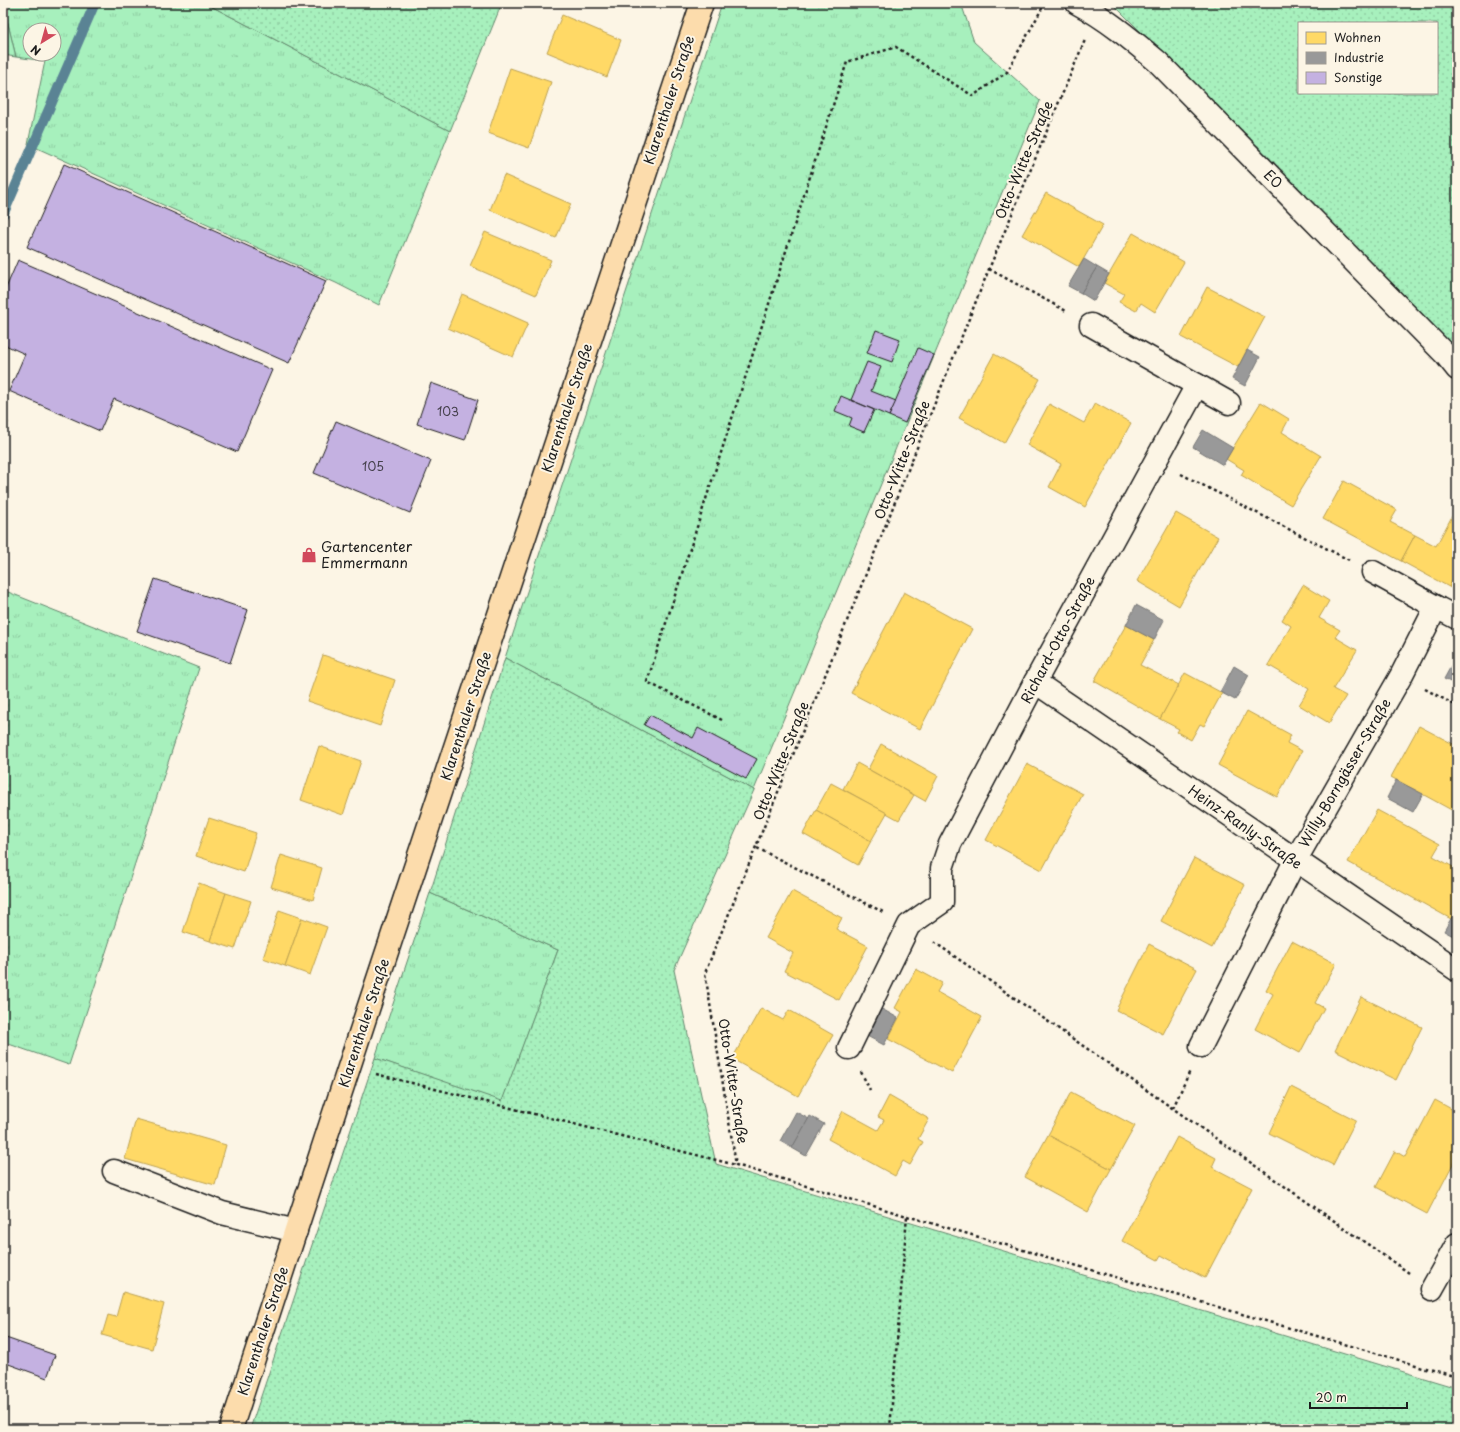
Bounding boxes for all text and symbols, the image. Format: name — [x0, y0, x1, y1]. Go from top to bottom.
north arrow — [22, 22, 62, 62]
legend — [1298, 22, 1438, 94]
text: Wohnen — [1334, 28, 1381, 46]
street label: Klarenthaler Straße — [638, 33, 699, 167]
text: N — [27, 41, 44, 60]
text: Industrie — [1334, 48, 1384, 66]
text: Sonstige — [1334, 68, 1382, 86]
street label: Otto-Witte-Straße — [989, 97, 1058, 222]
street label: E0 — [1259, 164, 1288, 193]
street label: Klarenthaler Straße — [536, 341, 597, 475]
street label: Otto-Witte-Straße — [868, 397, 935, 522]
house number: 103 — [437, 402, 459, 420]
house number: 105 — [362, 457, 384, 475]
place label: Gartencenter Emmermann — [321, 536, 413, 573]
shop icon: Gartencenter Emmermann — [300, 546, 318, 564]
street label: Richard-Otto-Straße — [1015, 572, 1100, 707]
street label: Klarenthaler Straße — [435, 649, 496, 783]
street label: Willy-Borngässer-Straße — [1293, 694, 1396, 851]
street label: Otto-Witte-Straße — [747, 698, 814, 823]
street label: Heinz-Ranly-Straße — [1184, 779, 1306, 874]
street label: Klarenthaler Straße — [333, 956, 394, 1090]
street label: Otto-Witte-Straße — [713, 1017, 754, 1145]
street label: Klarenthaler Straße — [232, 1264, 293, 1398]
scale bar — [1310, 1384, 1407, 1410]
text: 20 m — [1316, 1388, 1347, 1406]

